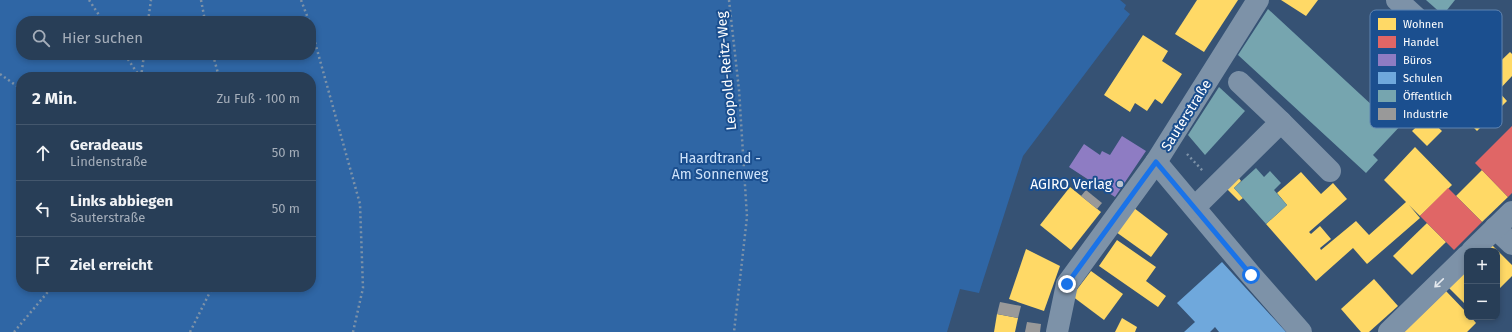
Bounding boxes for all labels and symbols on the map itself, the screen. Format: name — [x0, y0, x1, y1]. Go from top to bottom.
street label: Leopold-Reitz-Weg — [713, 10, 740, 131]
legend — [1370, 10, 1502, 128]
text: Wohnen — [1403, 18, 1444, 31]
text: Handel — [1403, 36, 1439, 49]
text: Büros — [1403, 54, 1432, 67]
text: Schulen — [1403, 72, 1443, 85]
street label: Sauterstraße — [1158, 76, 1215, 154]
text: Öffentlich — [1403, 89, 1452, 103]
text: Industrie — [1403, 108, 1448, 121]
park label: Haardtrand - Am Sonnenweg — [672, 150, 769, 183]
place label: AGIRO Verlag — [1030, 176, 1113, 193]
marker: AGIRO Verlag — [1115, 179, 1125, 189]
route start — [1242, 266, 1260, 284]
route end — [1058, 275, 1076, 293]
one-way arrow — [1434, 278, 1444, 288]

